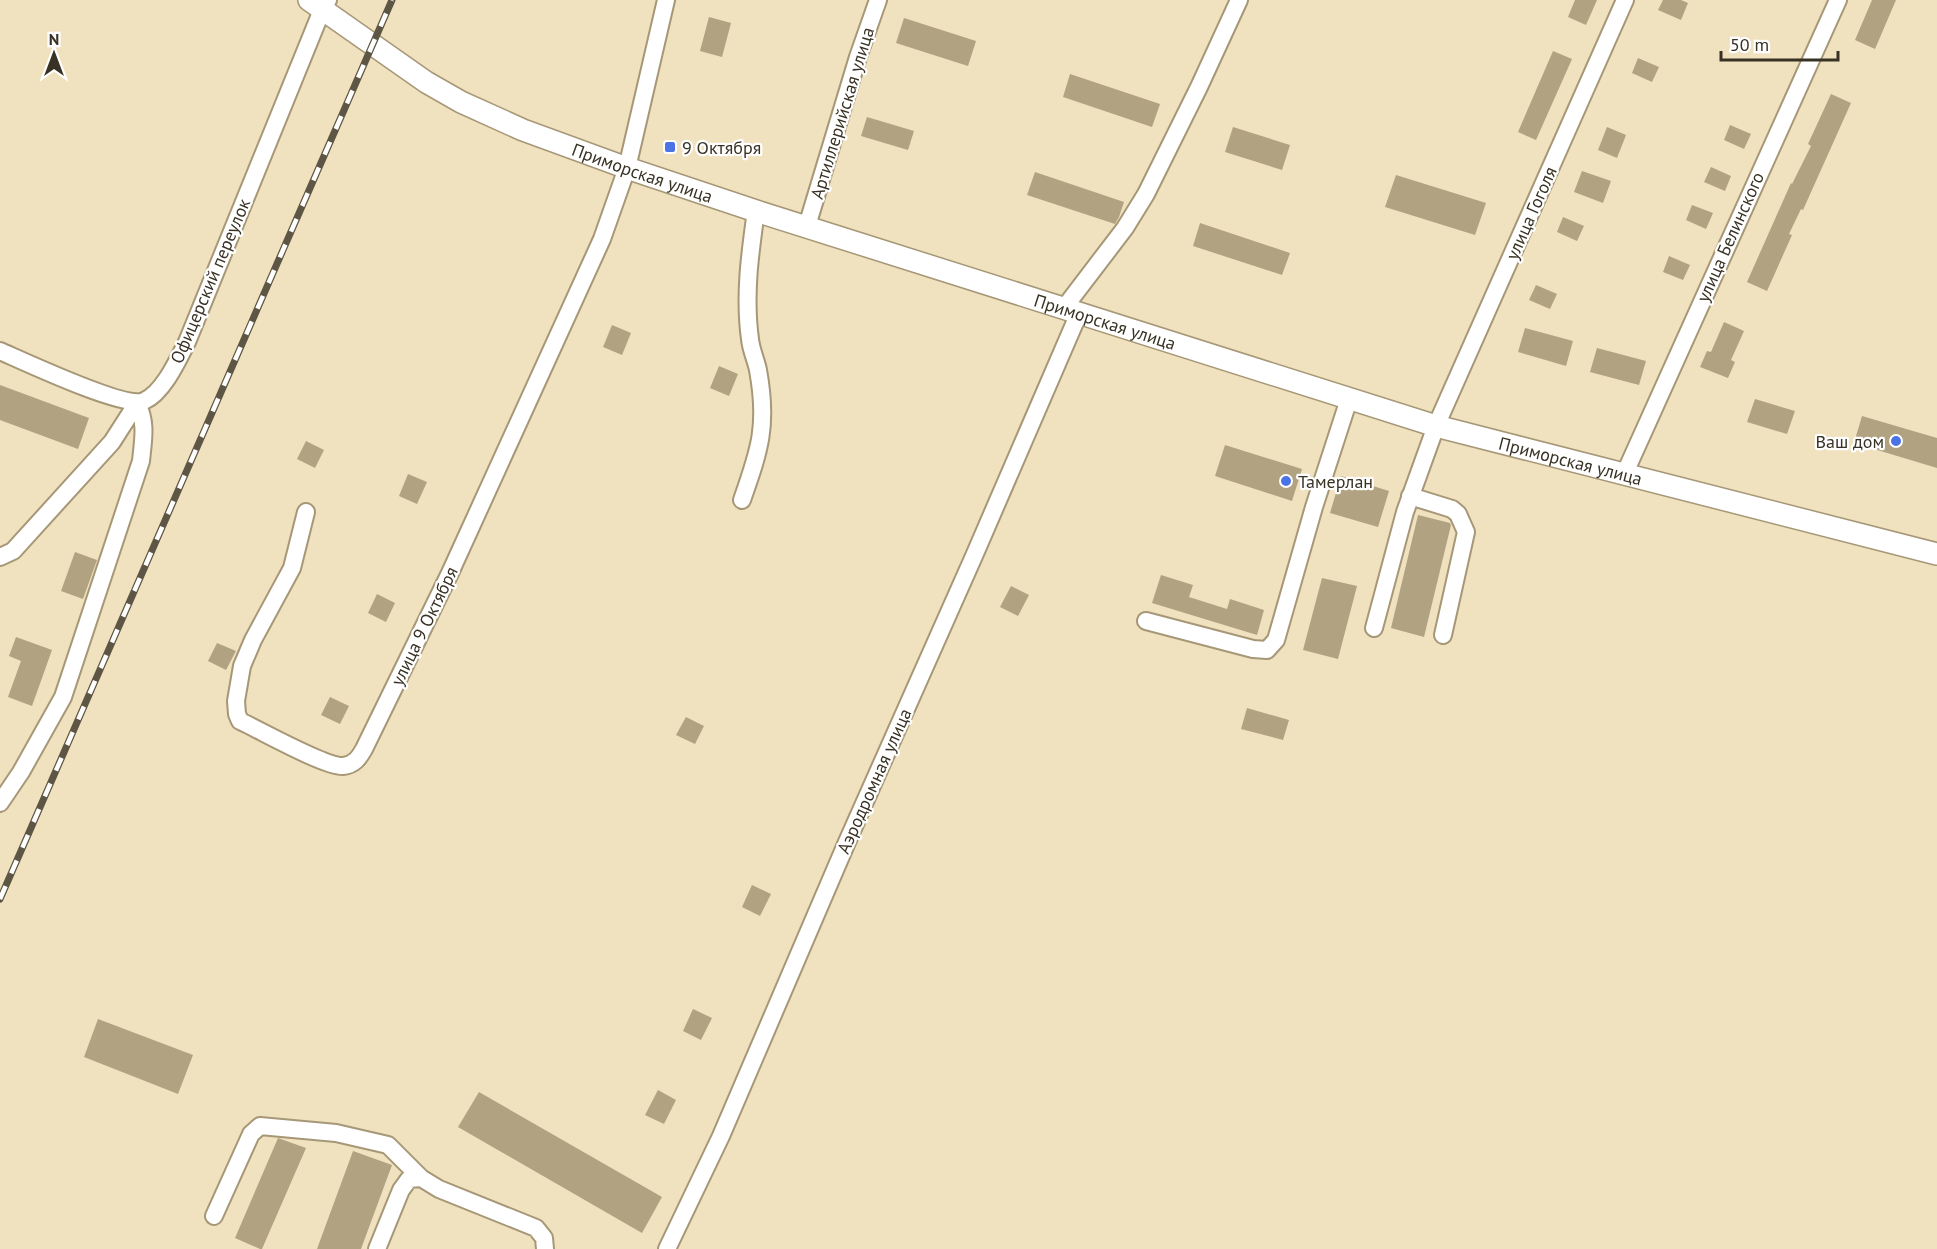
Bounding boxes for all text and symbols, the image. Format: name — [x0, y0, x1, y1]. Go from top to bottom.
north arrow — [24, 24, 84, 84]
street label: Артиллерийская улица — [805, 24, 879, 202]
scale bar — [1721, 24, 1838, 62]
text: N — [49, 29, 59, 49]
text: 50 m — [1730, 33, 1769, 56]
place label: 9 Октября — [682, 136, 761, 159]
street label: Приморская улица — [569, 137, 716, 207]
marker: 9 Октября — [663, 140, 677, 154]
street label: улица Гоголя — [1500, 163, 1562, 263]
street label: улица Белинского — [1691, 168, 1769, 306]
street label: Офицерский переулок — [165, 195, 255, 367]
street label: Приморская улица — [1031, 288, 1179, 355]
place label: Ваш дом — [1816, 430, 1884, 453]
street label: Приморская улица — [1496, 431, 1645, 490]
marker: Ваш дом — [1889, 434, 1903, 448]
place label: Тамерлан — [1298, 470, 1373, 493]
marker: Тамерлан — [1279, 474, 1293, 488]
street label: улица 9 Октября — [385, 563, 463, 689]
street label: Аэродромная улица — [832, 705, 916, 857]

